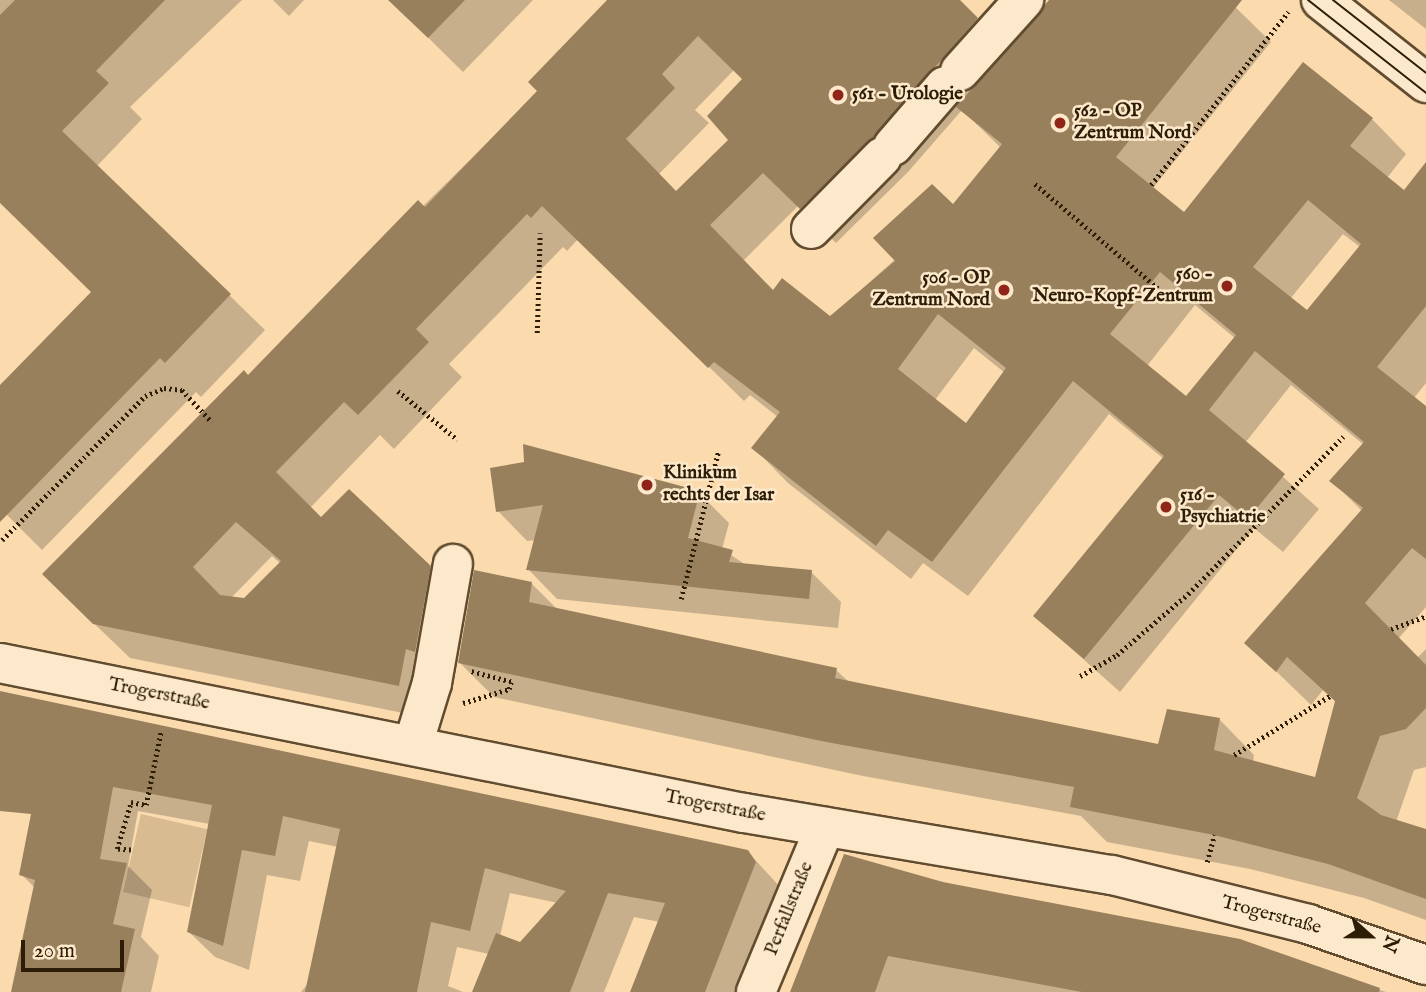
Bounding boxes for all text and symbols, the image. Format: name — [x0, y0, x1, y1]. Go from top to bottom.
place label: 561 - Urologie — [852, 84, 963, 106]
marker: 561 - Urologie — [830, 87, 846, 103]
place label: 562 - OP Zentrum Nord — [1074, 101, 1191, 145]
marker: 562 - OP Zentrum Nord — [1052, 115, 1068, 131]
place label: 560 - Neuro-Kopf-Zentrum — [1032, 264, 1213, 308]
place label: 506 - OP Zentrum Nord — [873, 268, 990, 312]
marker: 560 - Neuro-Kopf-Zentrum — [1219, 278, 1235, 294]
marker: 506 - OP Zentrum Nord — [996, 282, 1012, 298]
place label: Klinikum rechts der Isar — [663, 463, 774, 507]
marker: Klinikum rechts der Isar — [637, 475, 657, 495]
place label: 516 - Psychiatrie — [1180, 485, 1266, 529]
marker: 516 - Psychiatrie — [1158, 499, 1174, 515]
street label: Trogerstraße — [107, 674, 211, 716]
street label: Trogerstraße — [663, 786, 767, 828]
street label: Perfallstraße — [761, 859, 819, 959]
street label: Trogerstraße — [1219, 892, 1323, 940]
north arrow — [1335, 901, 1405, 971]
scale bar — [24, 926, 128, 970]
text: N — [1375, 932, 1404, 955]
text: 20 m — [34, 938, 75, 965]

